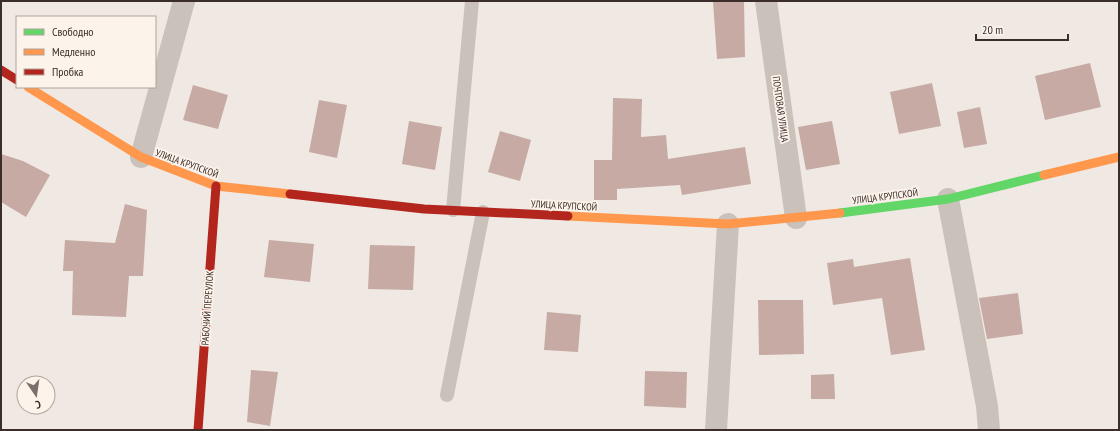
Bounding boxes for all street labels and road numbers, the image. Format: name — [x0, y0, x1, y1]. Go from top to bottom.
street label: ПОЧТОВАЯ УЛИЦА — [769, 75, 792, 143]
street label: УЛИЦА КРУПСКОЙ — [154, 146, 220, 181]
street label: УЛИЦА КРУПСКОЙ — [851, 186, 919, 207]
street label: УЛИЦА КРУПСКОЙ — [531, 197, 597, 214]
street label: РАБОЧИЙ ПЕРЕУЛОК — [198, 270, 217, 346]

